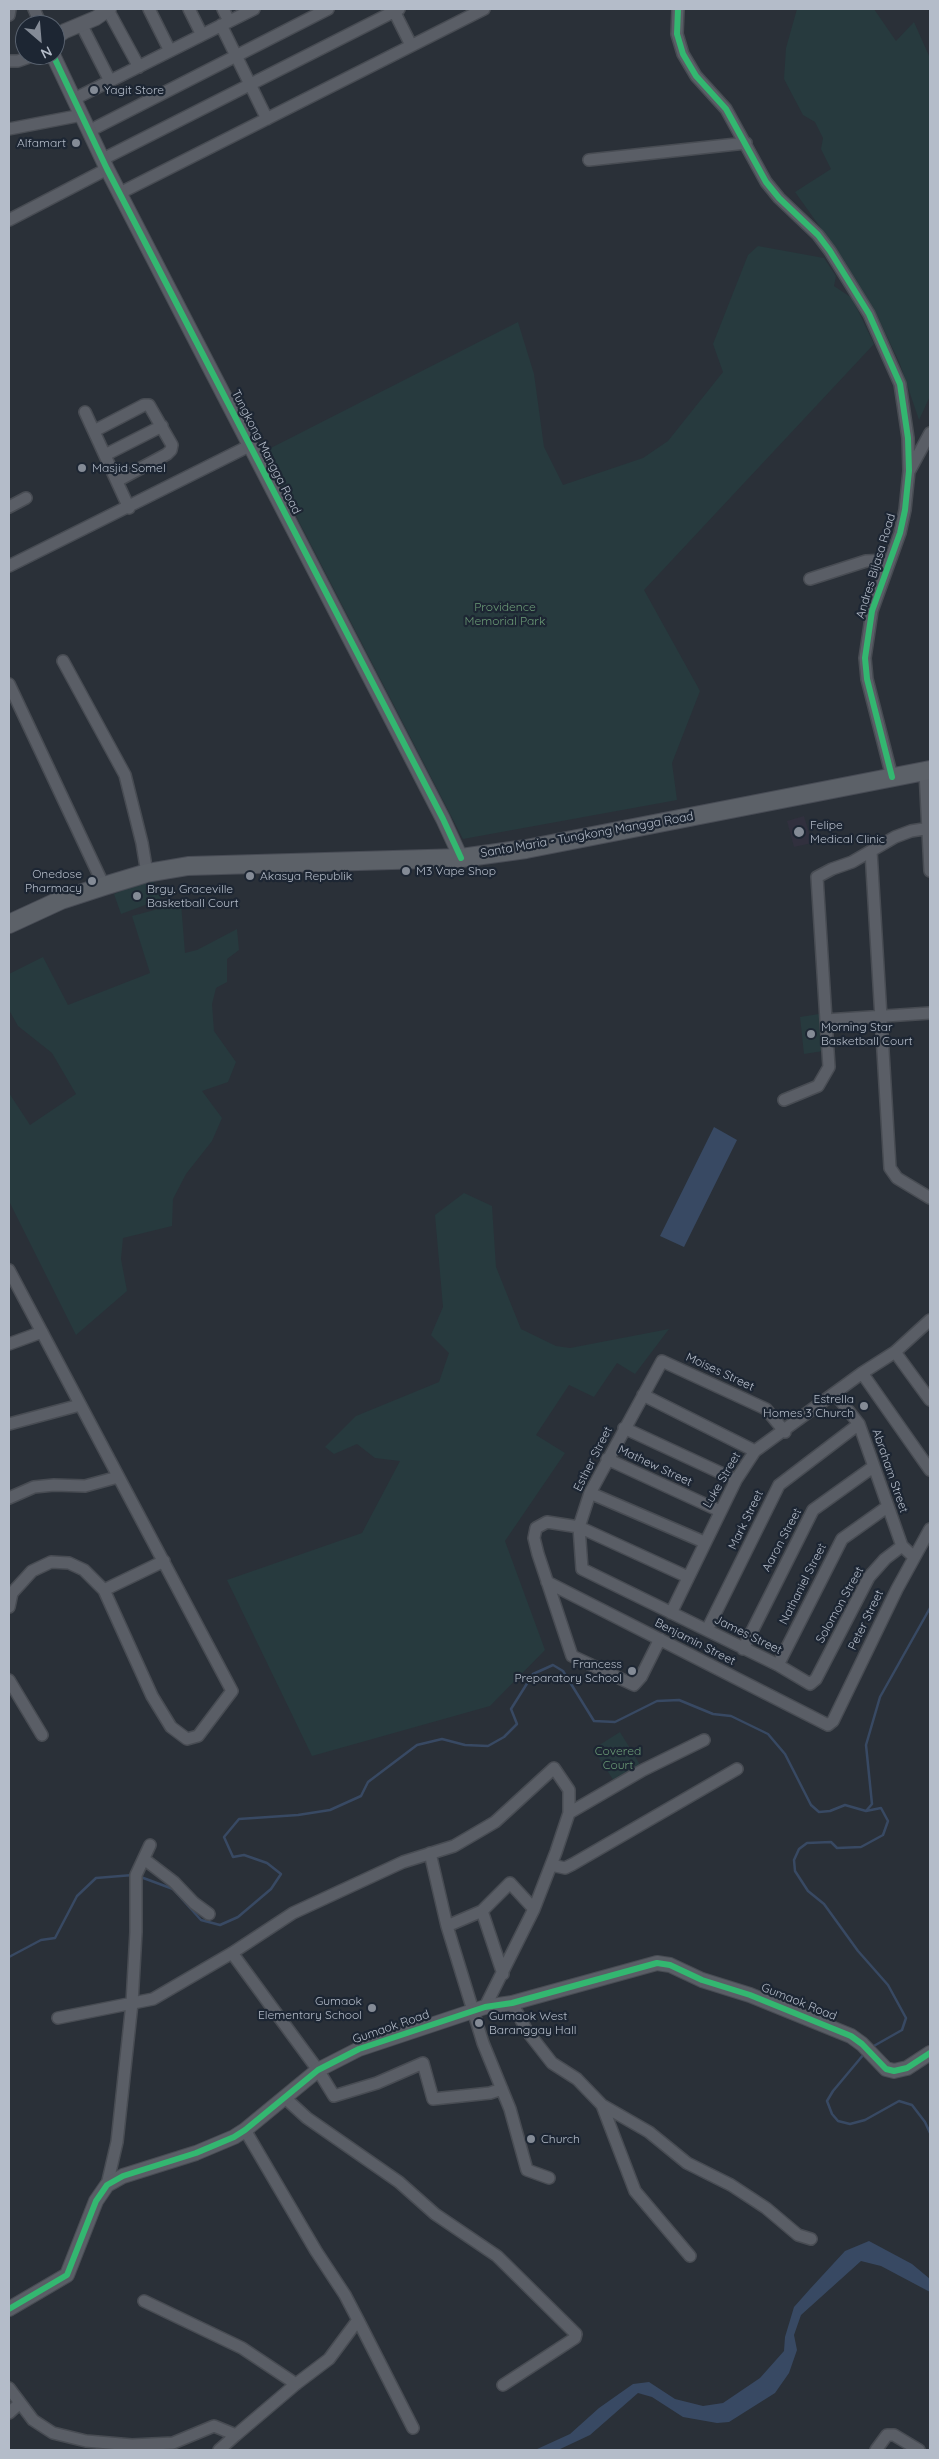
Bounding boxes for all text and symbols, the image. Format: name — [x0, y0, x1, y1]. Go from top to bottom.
north arrow — [15, 15, 65, 65]
text: N — [38, 42, 55, 63]
place label: Yagit Store — [104, 83, 164, 97]
marker: Yagit Store — [88, 84, 100, 96]
place label: Alfamart — [17, 136, 66, 150]
marker: Alfamart — [70, 137, 82, 149]
street label: Tungkong Mangga Road — [228, 387, 304, 517]
place label: Masjid Somel — [92, 461, 166, 475]
marker: Masjid Somel — [76, 462, 88, 474]
street label: Andres Bijasa Road — [853, 512, 899, 620]
park label: Providence Memorial Park — [465, 600, 545, 628]
street label: Santa Maria - Tungkong Mangga Road — [479, 809, 695, 861]
place label: Felipe Medical Clinic — [810, 818, 885, 846]
marker: Felipe Medical Clinic — [792, 825, 806, 839]
place label: M3 Vape Shop — [416, 864, 496, 878]
marker: M3 Vape Shop — [400, 865, 412, 877]
place label: Onedose Pharmacy — [25, 867, 82, 895]
place label: Akasya Republik — [260, 869, 352, 883]
marker: Akasya Republik — [244, 870, 256, 882]
marker: Onedose Pharmacy — [86, 875, 98, 887]
place label: Brgy. Graceville Basketball Court — [147, 882, 239, 910]
marker: Brgy. Graceville Basketball Court — [131, 890, 143, 902]
place label: Morning Star Basketball Court — [821, 1020, 913, 1048]
marker: Morning Star Basketball Court — [805, 1028, 817, 1040]
street label: Moises Street — [683, 1350, 757, 1394]
place label: Estrella Homes 3 Church — [763, 1392, 854, 1420]
marker: Estrella Homes 3 Church — [858, 1400, 870, 1412]
street label: Esther Street — [571, 1424, 615, 1494]
street label: Abraham Street — [869, 1427, 911, 1515]
street label: Mathew Street — [616, 1443, 694, 1489]
street label: Luke Street — [700, 1449, 744, 1511]
street label: Mark Street — [725, 1488, 767, 1552]
street label: Aaron Street — [759, 1506, 805, 1574]
street label: Nathaniel Street — [776, 1541, 830, 1627]
street label: Solomon Street — [813, 1564, 867, 1646]
street label: Peter Street — [845, 1588, 887, 1652]
street label: James Street — [712, 1612, 784, 1658]
street label: Benjamin Street — [652, 1615, 738, 1669]
place label: Francess Preparatory School — [514, 1657, 622, 1685]
marker: Francess Preparatory School — [626, 1665, 638, 1677]
park label: Covered Court — [595, 1744, 641, 1772]
street label: Gumaok Road — [759, 1980, 839, 2024]
place label: Gumaok Elementary School — [258, 1994, 362, 2022]
marker: Gumaok Elementary School — [366, 2002, 378, 2014]
street label: Gumaok Road — [351, 2007, 431, 2047]
place label: Gumaok West Baranggay Hall — [489, 2009, 576, 2037]
marker: Gumaok West Baranggay Hall — [473, 2017, 485, 2029]
place label: Church — [541, 2132, 580, 2146]
marker: Church — [525, 2133, 537, 2145]

